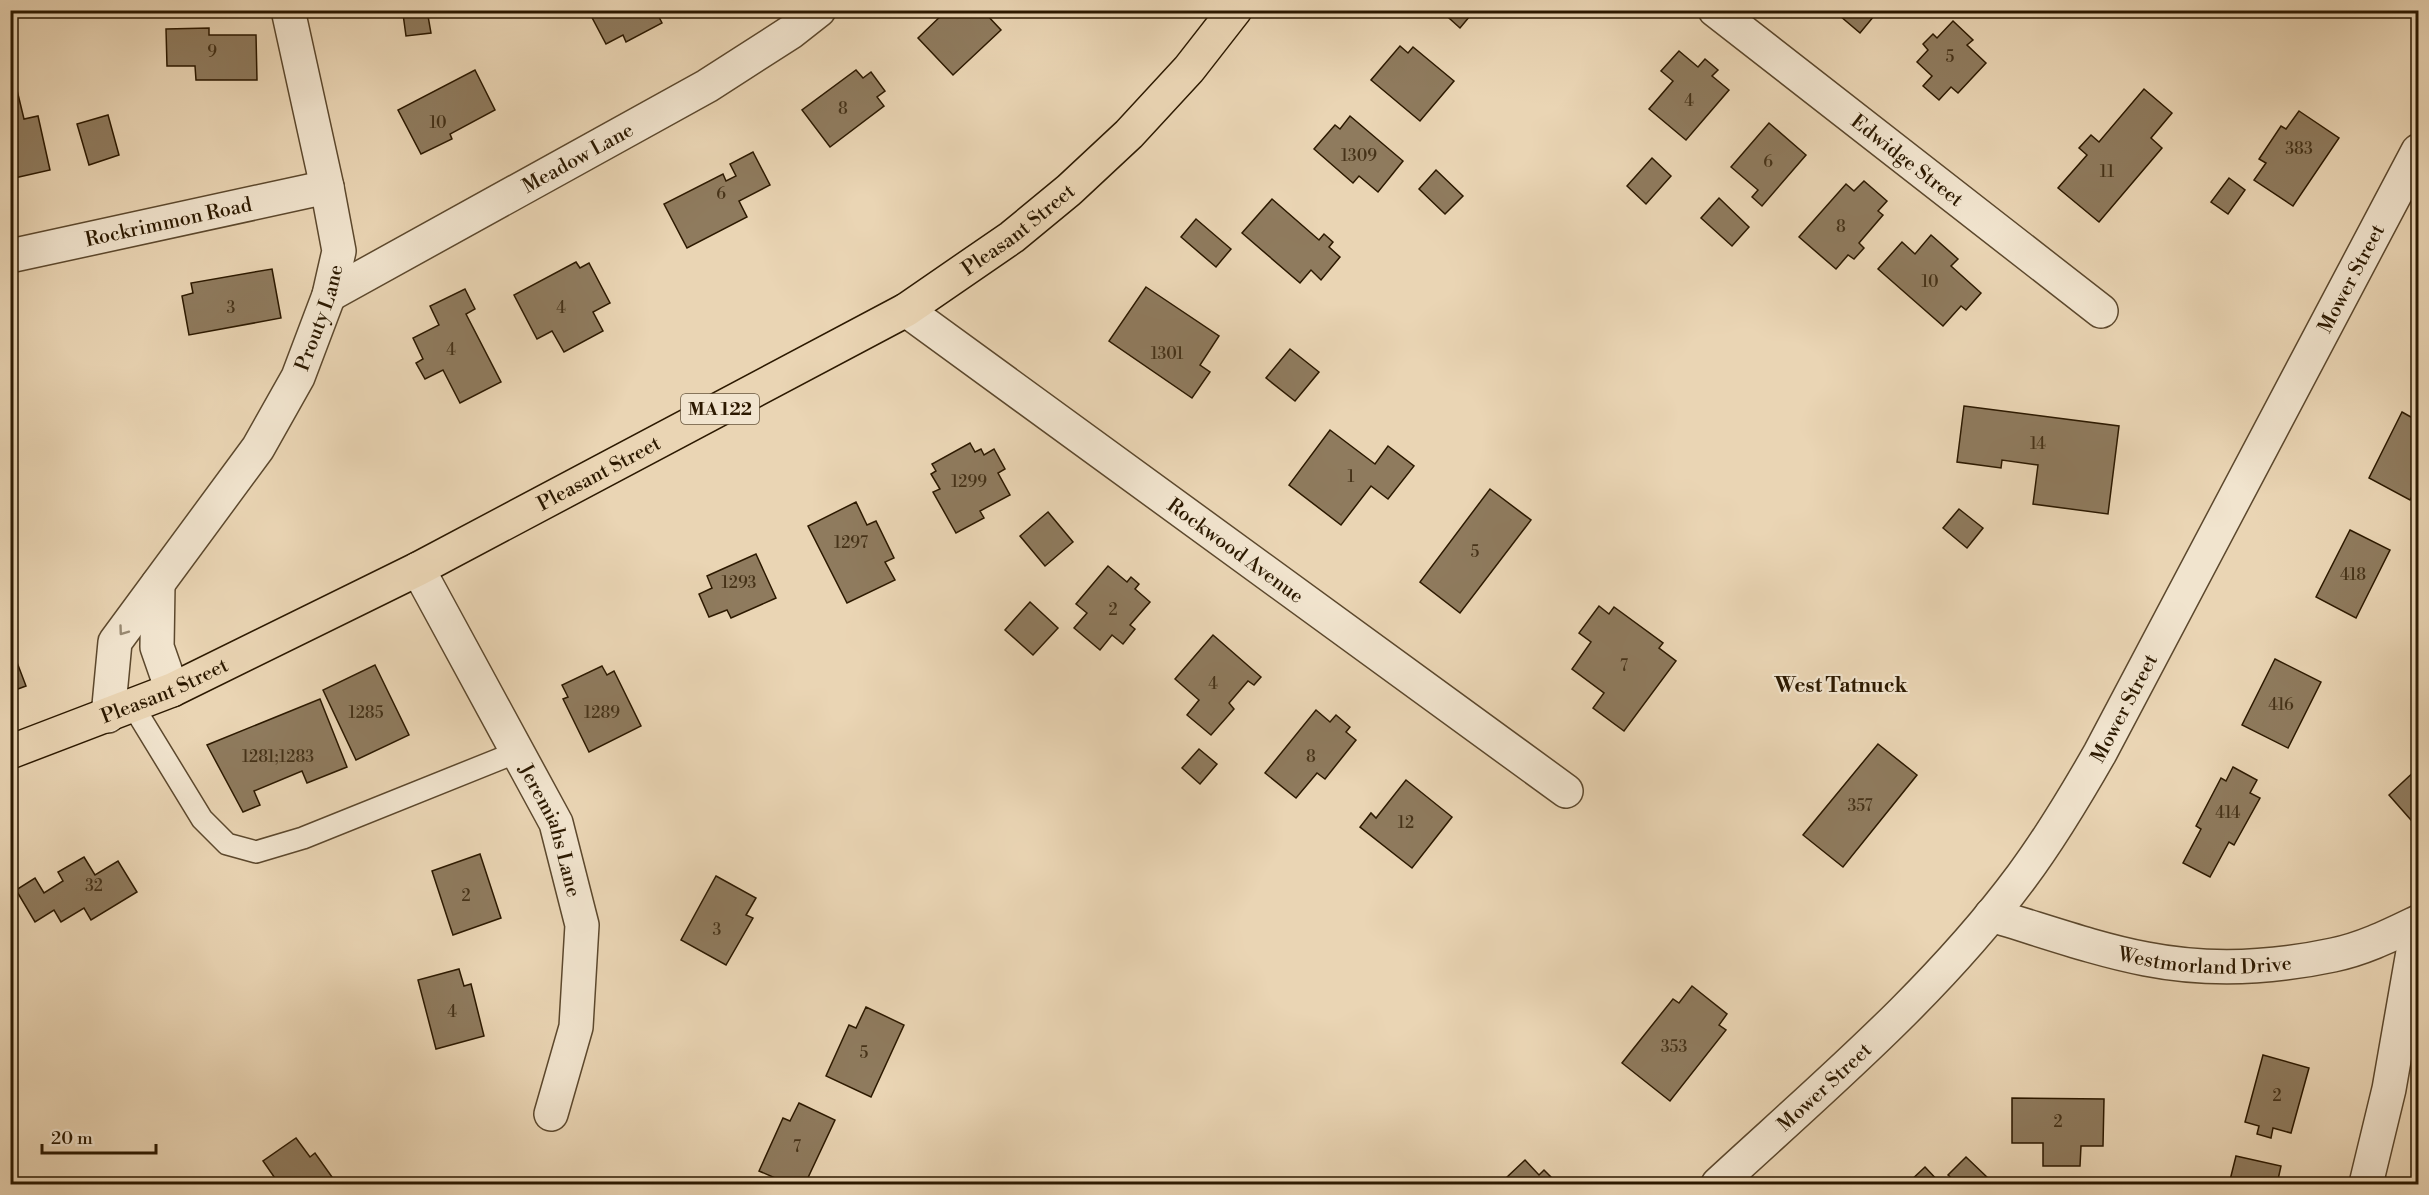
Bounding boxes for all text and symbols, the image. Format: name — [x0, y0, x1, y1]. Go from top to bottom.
house number: 9 — [207, 42, 217, 62]
house number: 5 — [1946, 47, 1955, 67]
house number: 4 — [1684, 91, 1694, 111]
house number: 8 — [838, 99, 848, 119]
street label: Edwidge Street — [1845, 110, 1968, 213]
house number: 10 — [430, 113, 447, 133]
street label: Meadow Lane — [518, 118, 638, 200]
house number: 383 — [2285, 139, 2313, 159]
house number: 1309 — [1341, 146, 1377, 166]
house number: 6 — [1763, 152, 1773, 172]
house number: 11 — [2100, 162, 2114, 182]
street label: Pleasant Street — [957, 179, 1081, 282]
house number: 6 — [716, 184, 726, 204]
street label: Rockrimmon Road — [83, 193, 255, 253]
house number: 8 — [1836, 217, 1846, 237]
street label: Mower Street — [2313, 220, 2391, 338]
street label: Prouty Lane — [290, 262, 350, 375]
house number: 10 — [1922, 272, 1939, 292]
house number: 3 — [227, 298, 236, 318]
house number: 4 — [556, 298, 566, 318]
house number: 4 — [446, 340, 456, 360]
house number: 1301 — [1151, 344, 1183, 364]
road number: MA 122 — [681, 394, 759, 424]
street label: Pleasant Street — [533, 432, 665, 517]
house number: 14 — [2030, 434, 2046, 454]
house number: 1 — [1348, 467, 1355, 487]
house number: 1299 — [951, 472, 987, 492]
street label: Rockwood Avenue — [1162, 493, 1308, 610]
house number: 1297 — [834, 533, 868, 553]
house number: 5 — [1471, 542, 1480, 562]
house number: 418 — [2340, 565, 2366, 585]
house number: 1293 — [722, 573, 757, 593]
house number: 2 — [1108, 600, 1118, 620]
one-way arrow — [119, 625, 130, 636]
street label: Mower Street — [2086, 650, 2164, 768]
street label: Pleasant Street — [97, 653, 233, 730]
house number: 7 — [1620, 656, 1628, 676]
district label: West Tatnuck — [1774, 673, 1908, 699]
house number: 4 — [1208, 674, 1218, 694]
house number: 416 — [2268, 695, 2294, 715]
house number: 1285 — [349, 703, 384, 723]
house number: 1289 — [584, 703, 620, 723]
house number: 1281;1283 — [242, 747, 314, 767]
house number: 8 — [1306, 747, 1316, 767]
street label: Jeremiahs Lane — [512, 759, 585, 900]
house number: 357 — [1847, 796, 1873, 816]
house number: 414 — [2215, 803, 2241, 823]
house number: 12 — [1398, 813, 1414, 833]
house number: 32 — [85, 876, 103, 896]
house number: 2 — [461, 886, 471, 906]
house number: 3 — [713, 920, 722, 940]
street label: Westmorland Drive — [2114, 942, 2293, 981]
house number: 4 — [447, 1002, 457, 1022]
house number: 353 — [1661, 1037, 1687, 1057]
street label: Mower Street — [1773, 1038, 1878, 1138]
house number: 5 — [860, 1043, 869, 1063]
house number: 2 — [2272, 1086, 2282, 1106]
house number: 2 — [2053, 1112, 2063, 1132]
scale bar — [42, 1117, 156, 1155]
text: 20 m — [51, 1127, 93, 1150]
house number: 7 — [793, 1137, 801, 1157]

